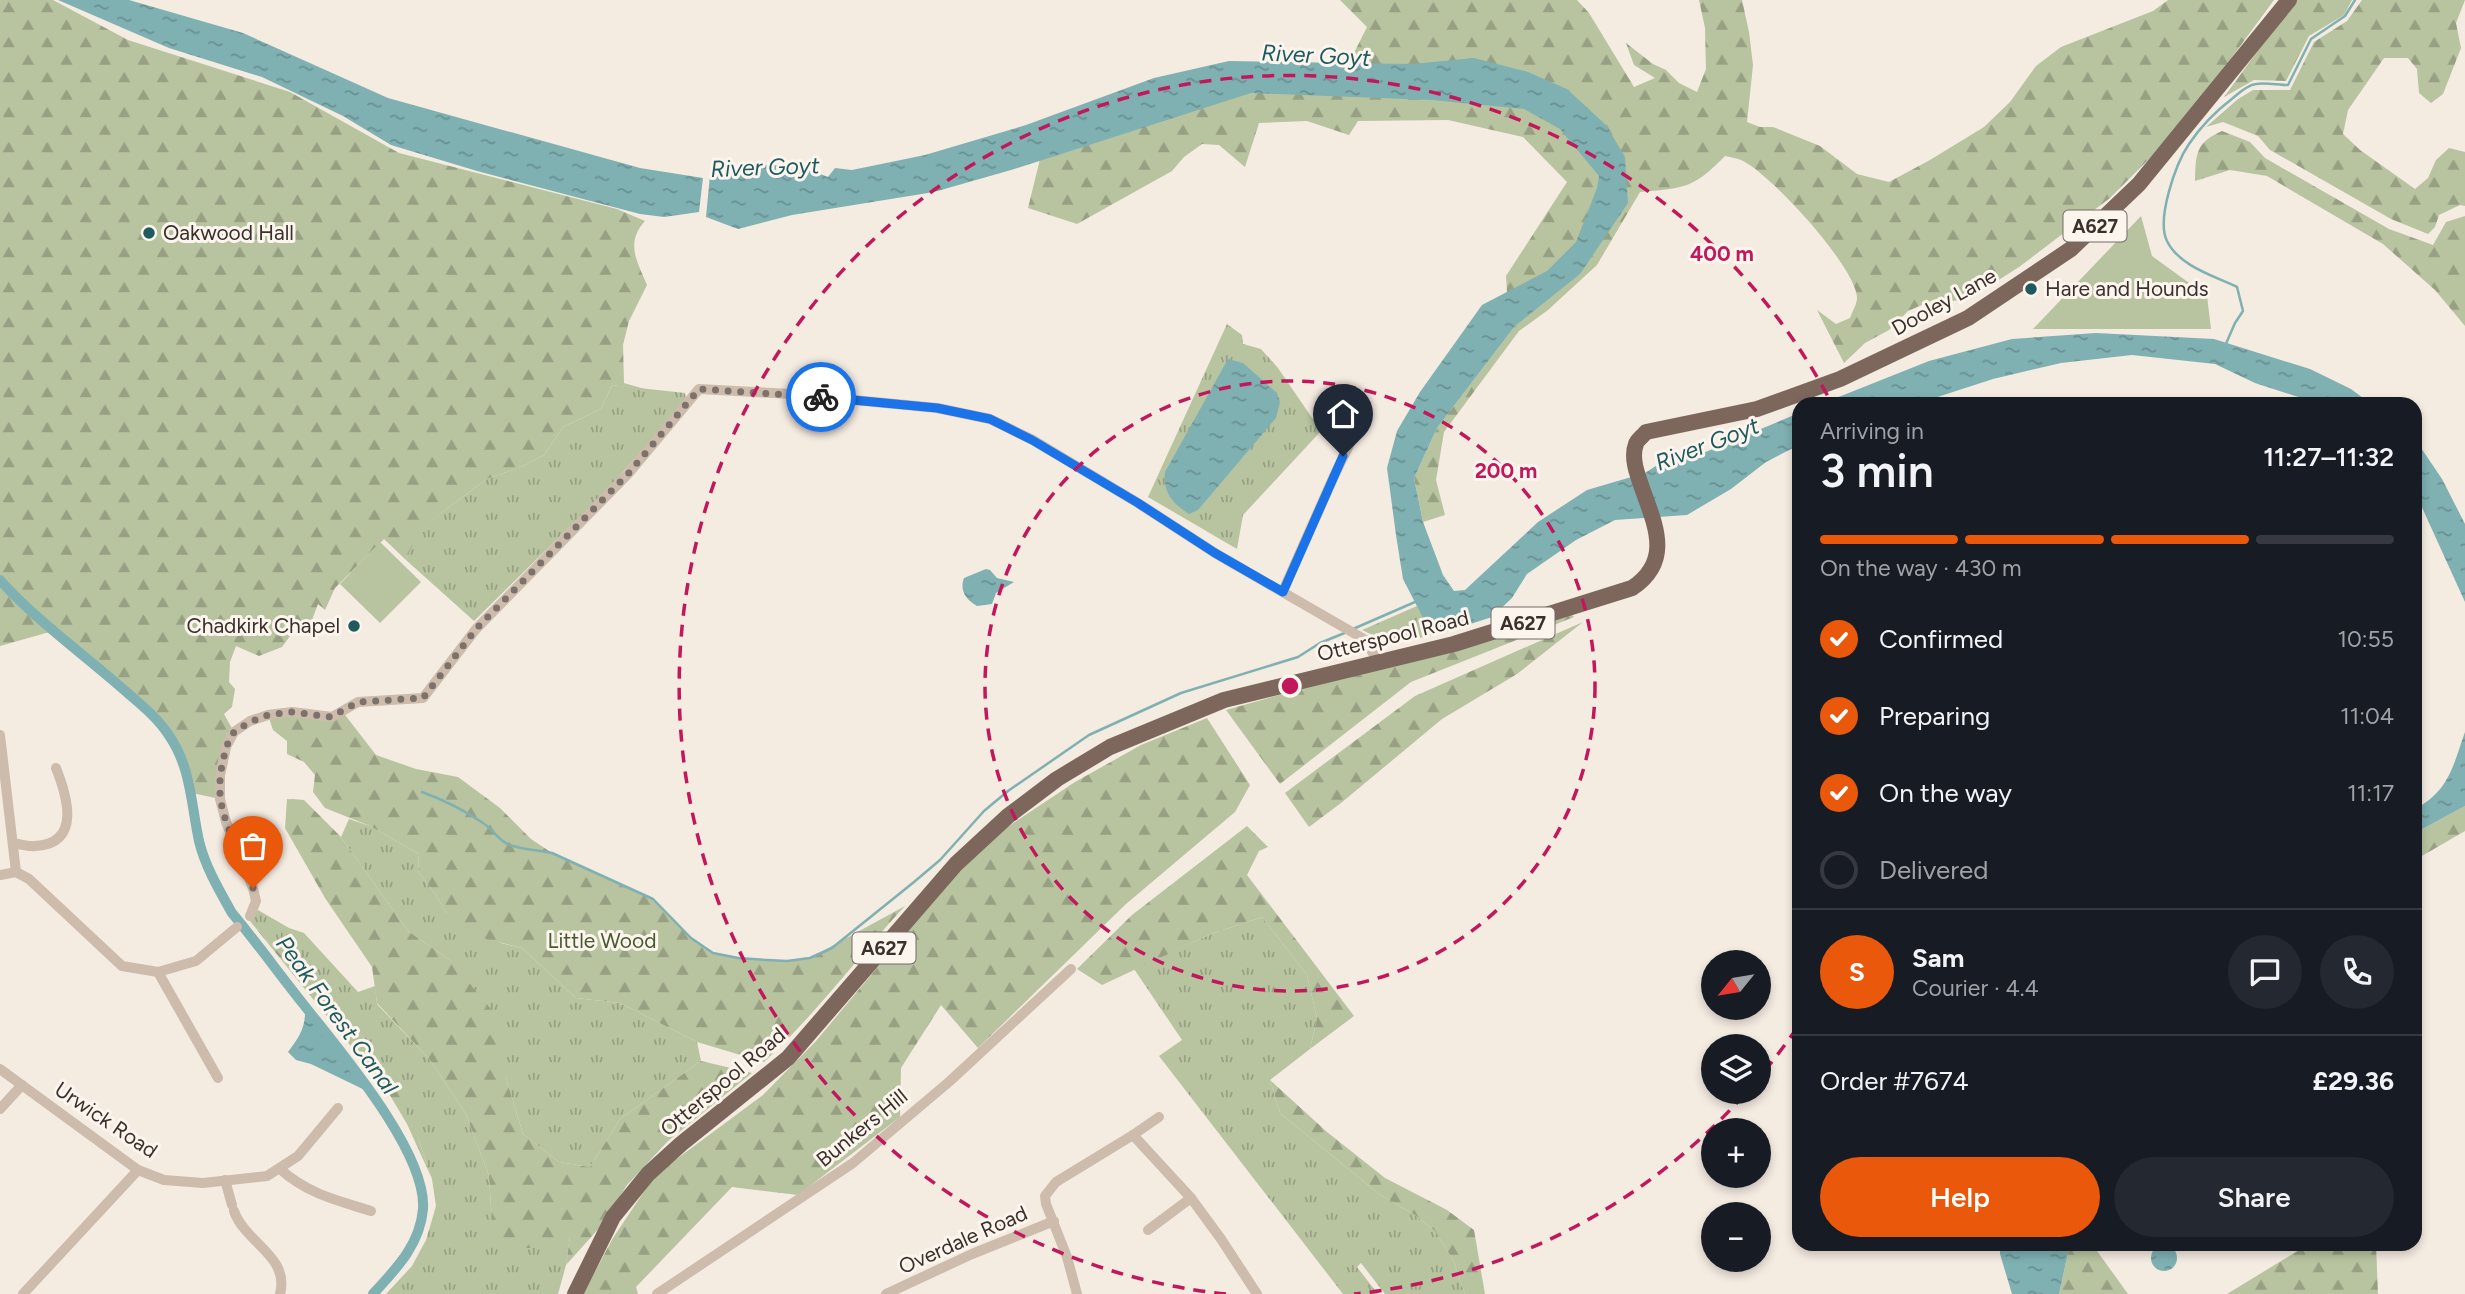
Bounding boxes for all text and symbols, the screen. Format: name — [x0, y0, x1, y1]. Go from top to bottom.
water label: River Goyt — [1261, 38, 1371, 72]
water label: River Goyt — [710, 151, 820, 183]
road number: A627 — [2064, 210, 2126, 242]
place label: Oakwood Hall — [163, 220, 294, 245]
marker: Oakwood Hall — [141, 225, 157, 241]
text: 400 m — [1690, 241, 1754, 266]
street label: Dooley Lane — [1887, 263, 2000, 341]
place label: Hare and Hounds — [2045, 276, 2209, 301]
marker: Hare and Hounds — [2023, 281, 2039, 297]
courier — [786, 362, 856, 432]
icon: bike — [802, 378, 840, 416]
pin — [1313, 384, 1373, 456]
icon: home — [1324, 395, 1362, 433]
water label: River Goyt — [1651, 411, 1763, 477]
text: Arriving in — [1820, 417, 1924, 445]
text: 11:27–11:32 — [2263, 441, 2394, 473]
text: 3 min — [1820, 443, 1934, 499]
text: 200 m — [1475, 458, 1537, 483]
text: On the way · 430 m — [1820, 554, 2022, 582]
street label: Otterspool Road — [1314, 605, 1471, 666]
road number: A627 — [1492, 608, 1554, 638]
place label: Chadkirk Chapel — [187, 613, 340, 638]
marker: Chadkirk Chapel — [346, 618, 362, 634]
icon: check — [1820, 620, 1858, 658]
text: Confirmed — [1879, 623, 2003, 655]
text: 10:55 — [2337, 625, 2394, 653]
centre of rings — [1278, 674, 1302, 698]
icon: check — [1820, 697, 1858, 735]
text: Preparing — [1879, 700, 1990, 732]
text: 11:04 — [2340, 702, 2394, 730]
icon: check — [1820, 774, 1858, 812]
text: On the way — [1879, 777, 2012, 809]
text: 11:17 — [2347, 779, 2394, 807]
pin — [223, 816, 283, 888]
icon: bag — [234, 827, 272, 865]
text: Delivered — [1879, 854, 1988, 886]
park label: Little Wood — [548, 928, 656, 953]
water label: Peak Forest Canal — [270, 930, 404, 1100]
road number: A627 — [852, 932, 916, 964]
button: chat — [2228, 935, 2302, 1009]
button: phone — [2320, 935, 2394, 1009]
text: Sam — [1912, 942, 1964, 974]
north arrow — [1701, 950, 1771, 1020]
map controls — [1701, 950, 1771, 1272]
text: S — [1849, 956, 1865, 988]
text: Courier · 4.4 — [1912, 974, 2039, 1002]
street label: Otterspool Road — [655, 1022, 790, 1141]
button: layers — [1701, 1034, 1771, 1104]
text: Order #7674 — [1820, 1065, 1969, 1097]
text: £29.36 — [2312, 1065, 2394, 1097]
street label: Urwick Road — [50, 1076, 162, 1163]
street label: Bunkers Hill — [811, 1083, 912, 1172]
button: + — [1701, 1118, 1771, 1188]
button: Help — [1820, 1157, 2100, 1237]
button: Share — [2114, 1157, 2394, 1237]
street label: Overdale Road — [895, 1200, 1031, 1279]
button: − — [1701, 1202, 1771, 1272]

